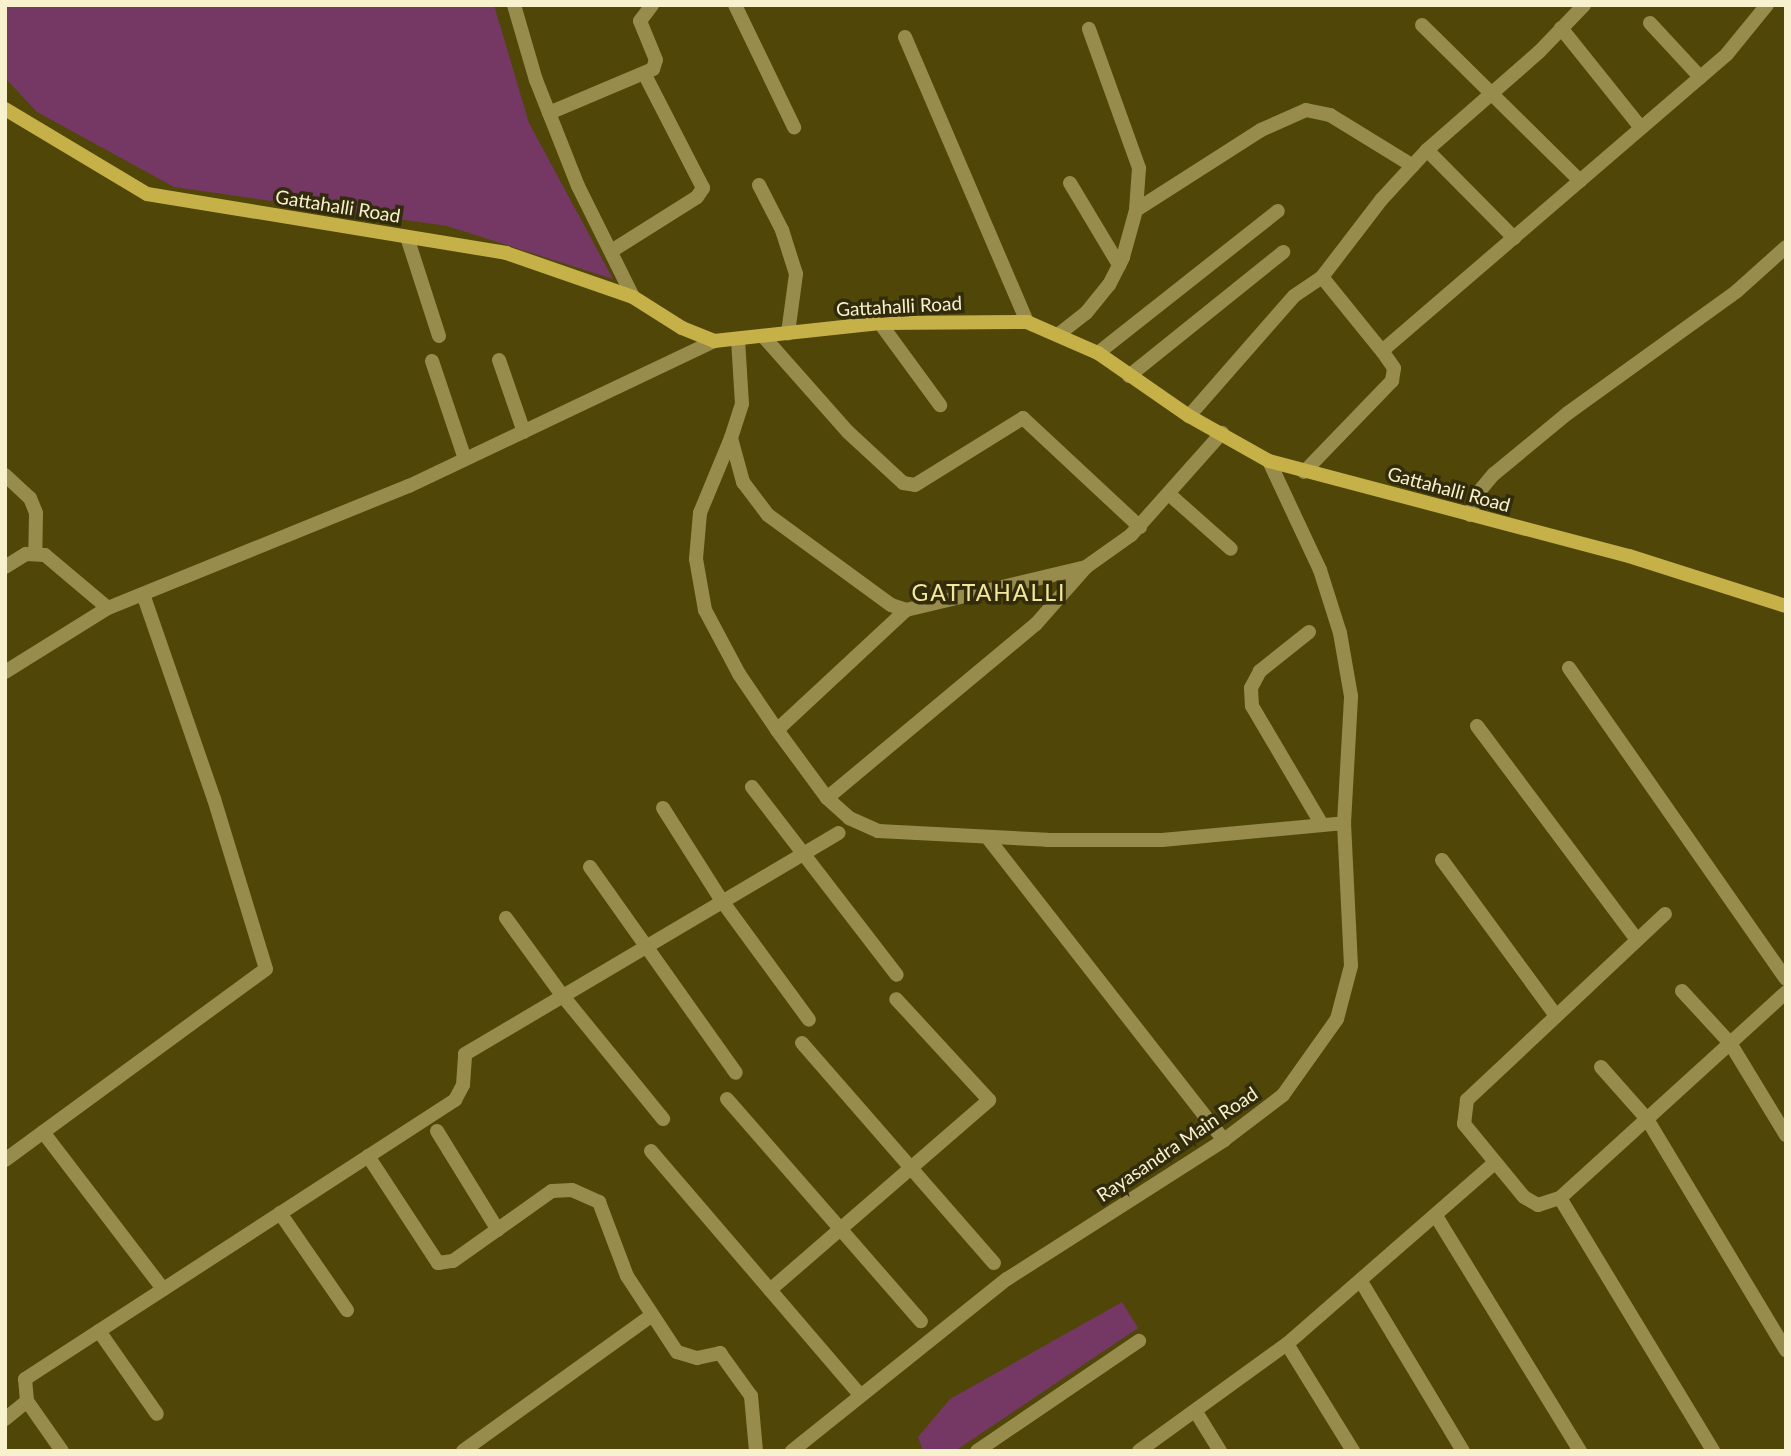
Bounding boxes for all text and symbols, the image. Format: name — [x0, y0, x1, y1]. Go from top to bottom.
street label: Gattahalli Road — [274, 185, 402, 227]
street label: Gattahalli Road — [835, 291, 963, 321]
street label: Gattahalli Road — [1385, 462, 1513, 516]
district label: GATTAHALLI — [913, 578, 1065, 606]
street label: Rayasandra Main Road — [1092, 1082, 1262, 1206]

